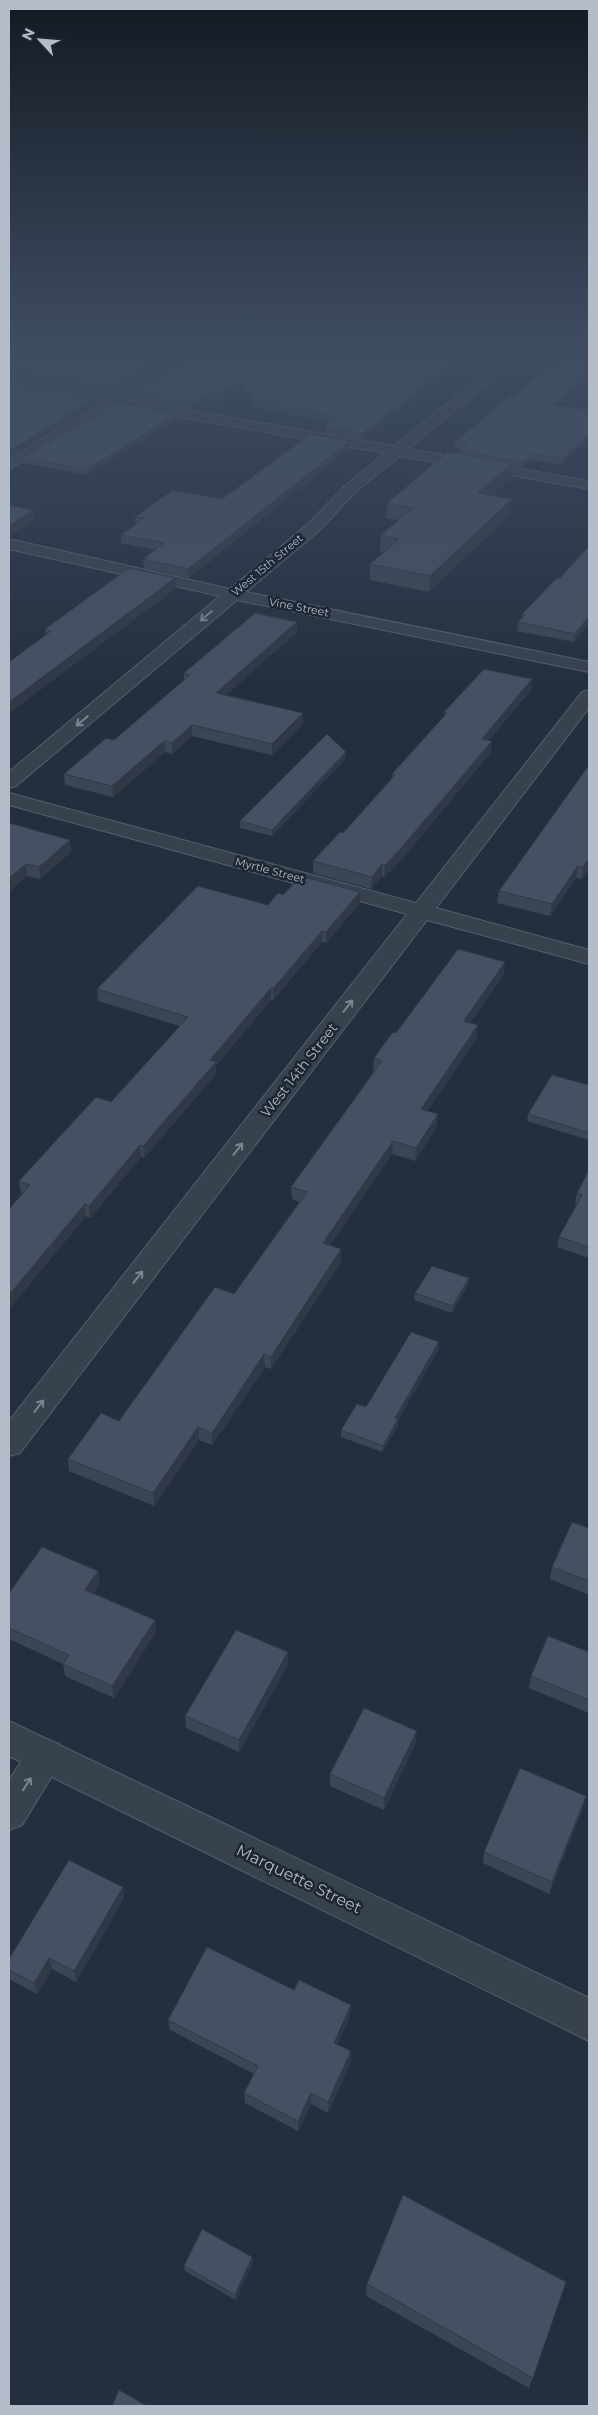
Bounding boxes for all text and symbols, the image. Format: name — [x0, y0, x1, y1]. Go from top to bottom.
north arrow — [15, 15, 65, 65]
text: N — [18, 25, 39, 43]
street label: West 15th Street — [228, 531, 306, 599]
street label: Vine Street — [268, 594, 331, 620]
one-way arrow — [200, 610, 213, 621]
one-way arrow — [76, 715, 89, 726]
street label: Myrtle Street — [234, 854, 307, 886]
one-way arrow — [343, 999, 353, 1013]
street label: West 14th Street — [257, 1019, 342, 1121]
one-way arrow — [232, 1143, 243, 1156]
one-way arrow — [133, 1271, 144, 1284]
one-way arrow — [33, 1399, 44, 1412]
one-way arrow — [22, 1777, 32, 1791]
street label: Marquette Street — [233, 1840, 365, 1918]

